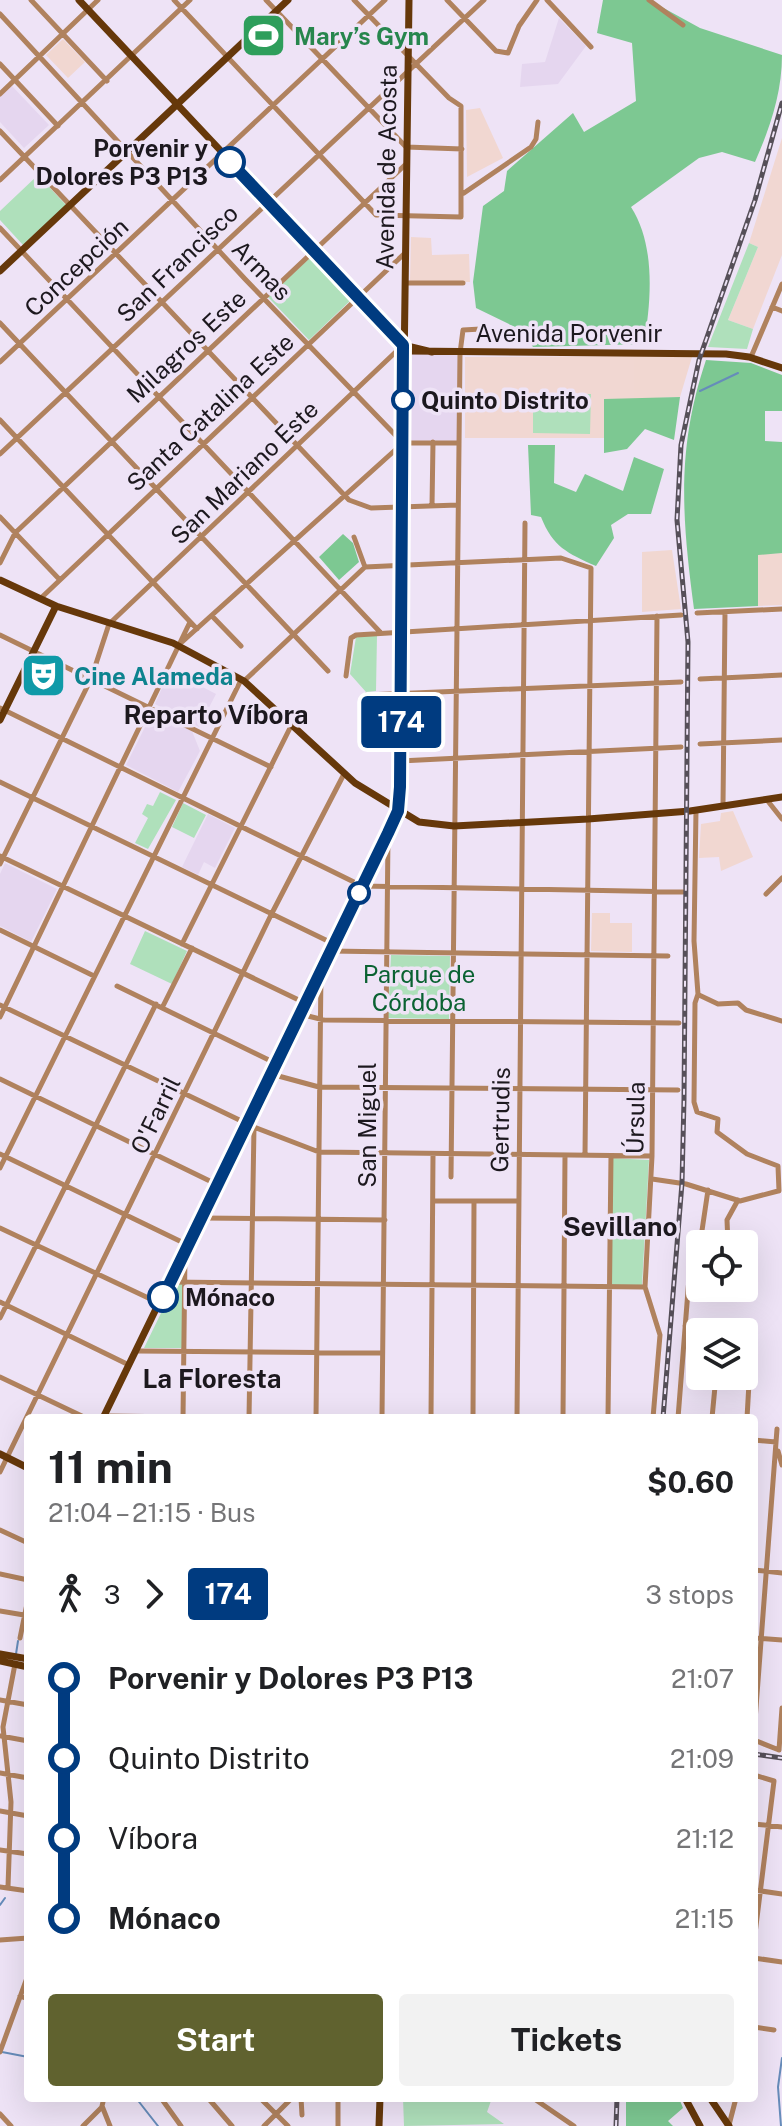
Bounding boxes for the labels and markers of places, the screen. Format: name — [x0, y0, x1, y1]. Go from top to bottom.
sports icon: Mary’s Gym — [239, 12, 287, 60]
place label: Mary’s Gym — [294, 22, 429, 50]
place label: Porvenir y Dolores P3 P13 — [35, 134, 208, 190]
marker: Porvenir y Dolores P3 P13 — [215, 147, 245, 177]
place label: Quinto Distrito — [421, 386, 589, 414]
marker: Quinto Distrito — [392, 389, 414, 411]
theatre icon: Cine Alameda — [19, 652, 67, 700]
place label: Cine Alameda — [74, 662, 233, 690]
unlabelled marker — [348, 882, 370, 904]
marker: Mónaco — [148, 1282, 178, 1312]
place label: Mónaco — [185, 1283, 275, 1311]

